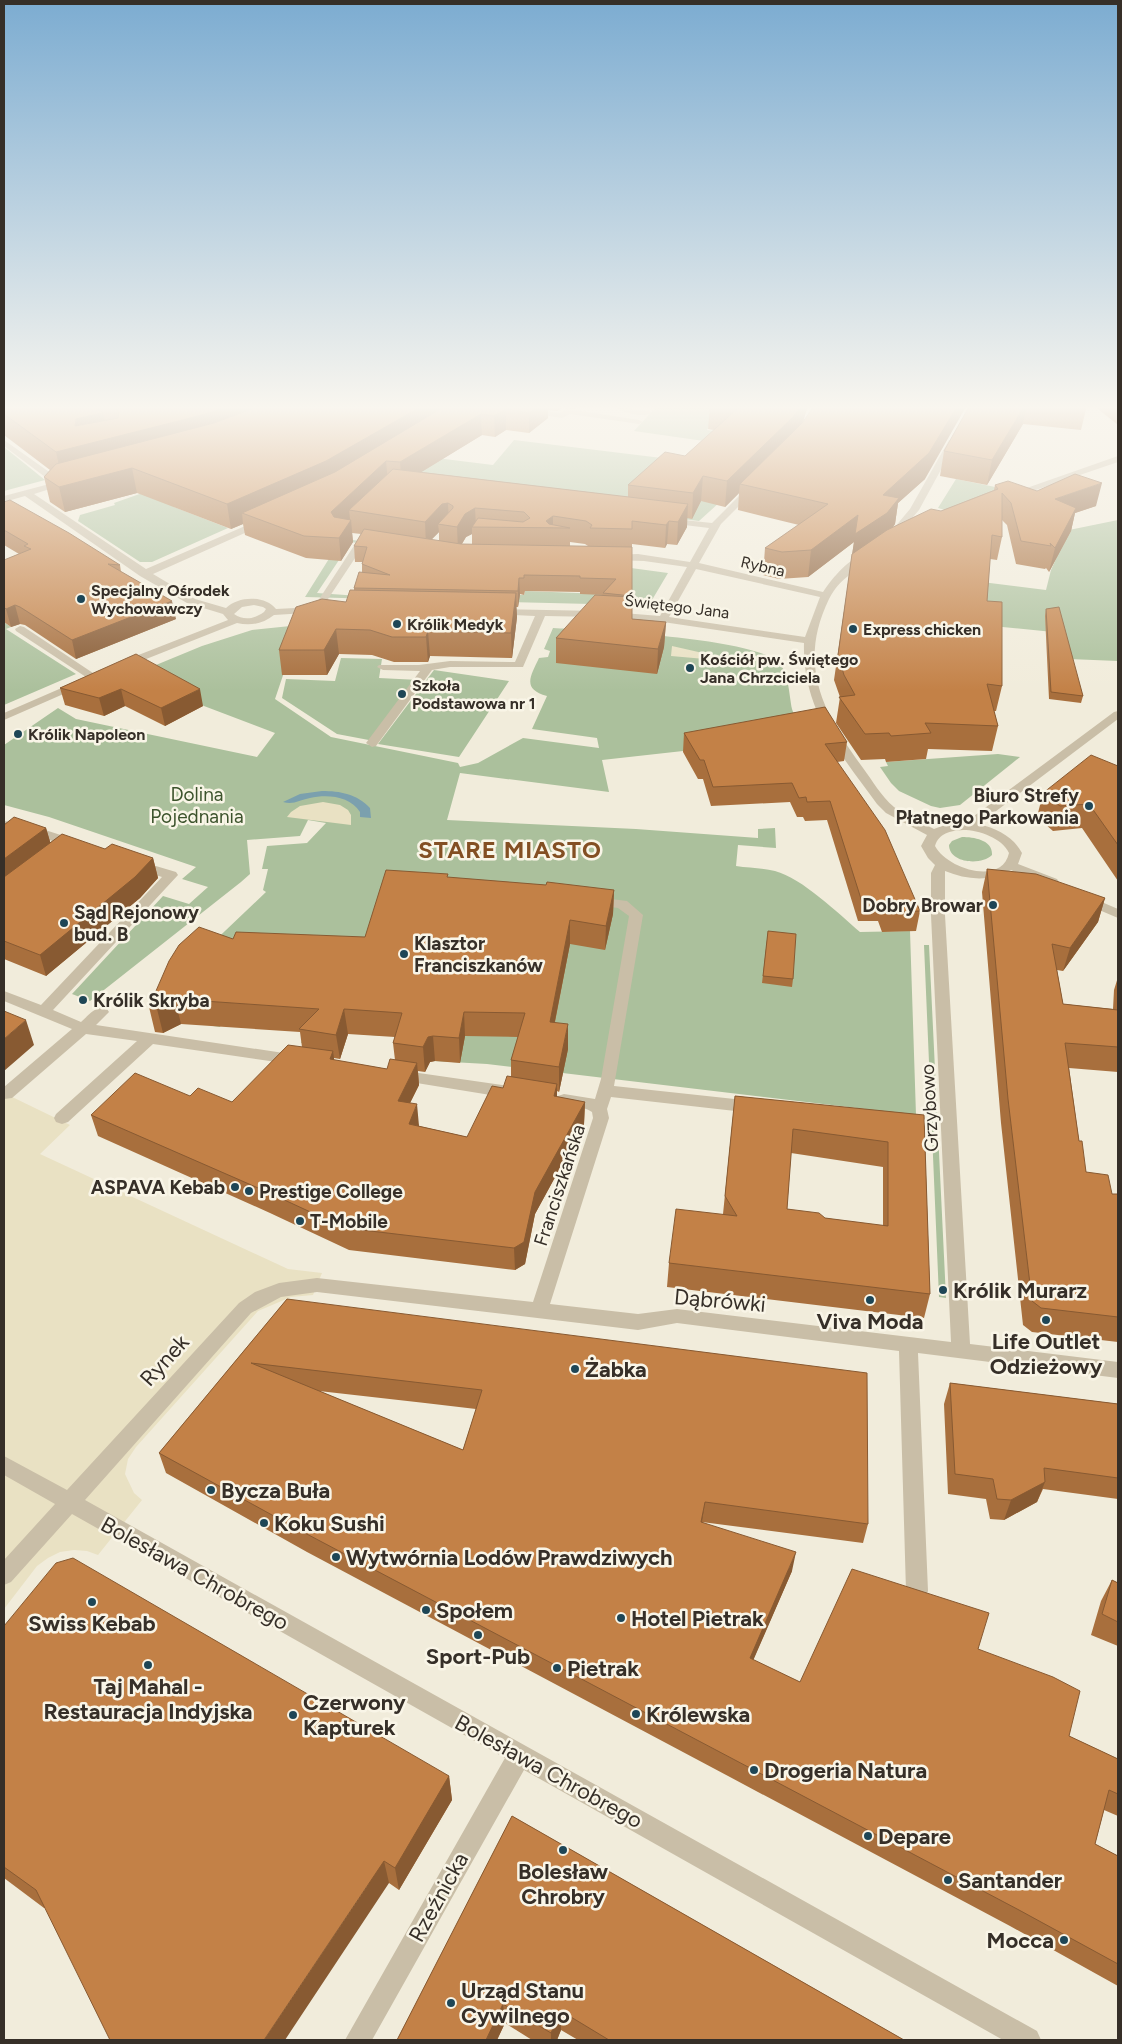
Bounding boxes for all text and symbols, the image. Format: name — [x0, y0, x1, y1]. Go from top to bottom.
street label: Rybna — [739, 552, 787, 581]
place label: Specjalny Ośrodek Wychowawczy — [91, 581, 230, 618]
street label: Świętego Jana — [623, 591, 731, 622]
marker: Specjalny Ośrodek Wychowawczy — [75, 593, 87, 605]
place label: Królik Medyk — [407, 615, 504, 634]
marker: Królik Medyk — [391, 618, 403, 630]
place label: Express chicken — [863, 620, 981, 639]
marker: Express chicken — [847, 623, 859, 635]
place label: Kościół pw. Świętego Jana Chrzciciela — [700, 650, 858, 687]
marker: Kościół pw. Świętego Jana Chrzciciela — [684, 662, 696, 674]
place label: Szkoła Podstawowa nr 1 — [412, 676, 536, 713]
marker: Szkoła Podstawowa nr 1 — [396, 688, 408, 700]
place label: Królik Napoleon — [28, 725, 145, 744]
marker: Królik Napoleon — [12, 728, 24, 740]
park label: Dolina Pojednania — [150, 783, 244, 828]
place label: Biuro Strefy Płatnego Parkowania — [896, 784, 1079, 829]
marker: Biuro Strefy Płatnego Parkowania — [1083, 800, 1095, 812]
district label: STARE MIASTO — [418, 835, 602, 864]
place label: Dobry Browar — [862, 894, 983, 917]
marker: Dobry Browar — [987, 899, 999, 911]
place label: Sąd Rejonowy bud. B — [74, 901, 199, 946]
marker: Sąd Rejonowy bud. B — [58, 917, 70, 929]
place label: Klasztor Franciszkanów — [414, 932, 543, 977]
marker: Klasztor Franciszkanów — [398, 948, 410, 960]
place label: Królik Skryba — [93, 989, 210, 1012]
marker: Królik Skryba — [77, 994, 89, 1006]
street label: Grzybowo — [916, 1064, 943, 1152]
street label: Franciszkańska — [529, 1121, 590, 1249]
place label: ASPAVA Kebab — [91, 1176, 225, 1199]
place label: Prestige College — [259, 1180, 403, 1203]
marker: ASPAVA Kebab — [229, 1181, 241, 1193]
marker: Prestige College — [243, 1185, 255, 1197]
place label: T-Mobile — [310, 1210, 388, 1233]
marker: T-Mobile — [294, 1215, 306, 1227]
place label: Królik Murarz — [953, 1277, 1087, 1304]
street label: Dąbrówki — [673, 1283, 767, 1318]
marker: Królik Murarz — [937, 1284, 949, 1296]
marker: Viva Moda — [864, 1294, 876, 1306]
place label: Viva Moda — [817, 1308, 923, 1335]
marker: Life Outlet Odzieżowy — [1040, 1314, 1052, 1326]
place label: Life Outlet Odzieżowy — [990, 1328, 1103, 1380]
street label: Rynek — [134, 1329, 195, 1392]
place label: Żabka — [585, 1356, 647, 1383]
marker: Żabka — [569, 1363, 581, 1375]
place label: Bycza Buła — [221, 1477, 330, 1504]
marker: Bycza Buła — [205, 1484, 217, 1496]
place label: Koku Sushi — [274, 1510, 385, 1537]
street label: Bolesława Chrobrego — [96, 1511, 293, 1636]
marker: Koku Sushi — [258, 1517, 270, 1529]
place label: Wytwórnia Lodów Prawdziwych — [346, 1544, 673, 1571]
marker: Wytwórnia Lodów Prawdziwych — [330, 1551, 342, 1563]
marker: Swiss Kebab — [86, 1596, 98, 1608]
place label: Społem — [436, 1597, 513, 1624]
marker: Społem — [420, 1604, 432, 1616]
place label: Hotel Pietrak — [631, 1605, 764, 1632]
place label: Swiss Kebab — [28, 1610, 156, 1637]
marker: Hotel Pietrak — [615, 1612, 627, 1624]
marker: Sport-Pub — [472, 1629, 484, 1641]
place label: Sport-Pub — [426, 1643, 530, 1670]
place label: Pietrak — [567, 1655, 639, 1682]
marker: Taj Mahal - Restauracja Indyjska — [142, 1659, 154, 1671]
marker: Pietrak — [551, 1662, 563, 1674]
place label: Taj Mahal - Restauracja Indyjska — [43, 1673, 253, 1725]
place label: Czerwony Kapturek — [303, 1689, 406, 1741]
place label: Królewska — [646, 1701, 750, 1728]
marker: Królewska — [630, 1708, 642, 1720]
marker: Czerwony Kapturek — [287, 1709, 299, 1721]
street label: Bolesława Chrobrego — [450, 1709, 647, 1834]
place label: Drogeria Natura — [764, 1757, 927, 1784]
marker: Drogeria Natura — [748, 1764, 760, 1776]
place label: Depare — [878, 1823, 951, 1850]
marker: Depare — [862, 1830, 874, 1842]
marker: Bolesław Chrobry — [557, 1844, 569, 1856]
street label: Rzeźnicka — [403, 1848, 474, 1947]
place label: Bolesław Chrobry — [518, 1858, 609, 1910]
place label: Santander — [958, 1867, 1063, 1894]
marker: Santander — [942, 1874, 954, 1886]
place label: Mocca — [987, 1927, 1054, 1954]
marker: Mocca — [1058, 1934, 1070, 1946]
place label: Urząd Stanu Cywilnego — [461, 1977, 584, 2029]
marker: Urząd Stanu Cywilnego — [445, 1997, 457, 2009]

